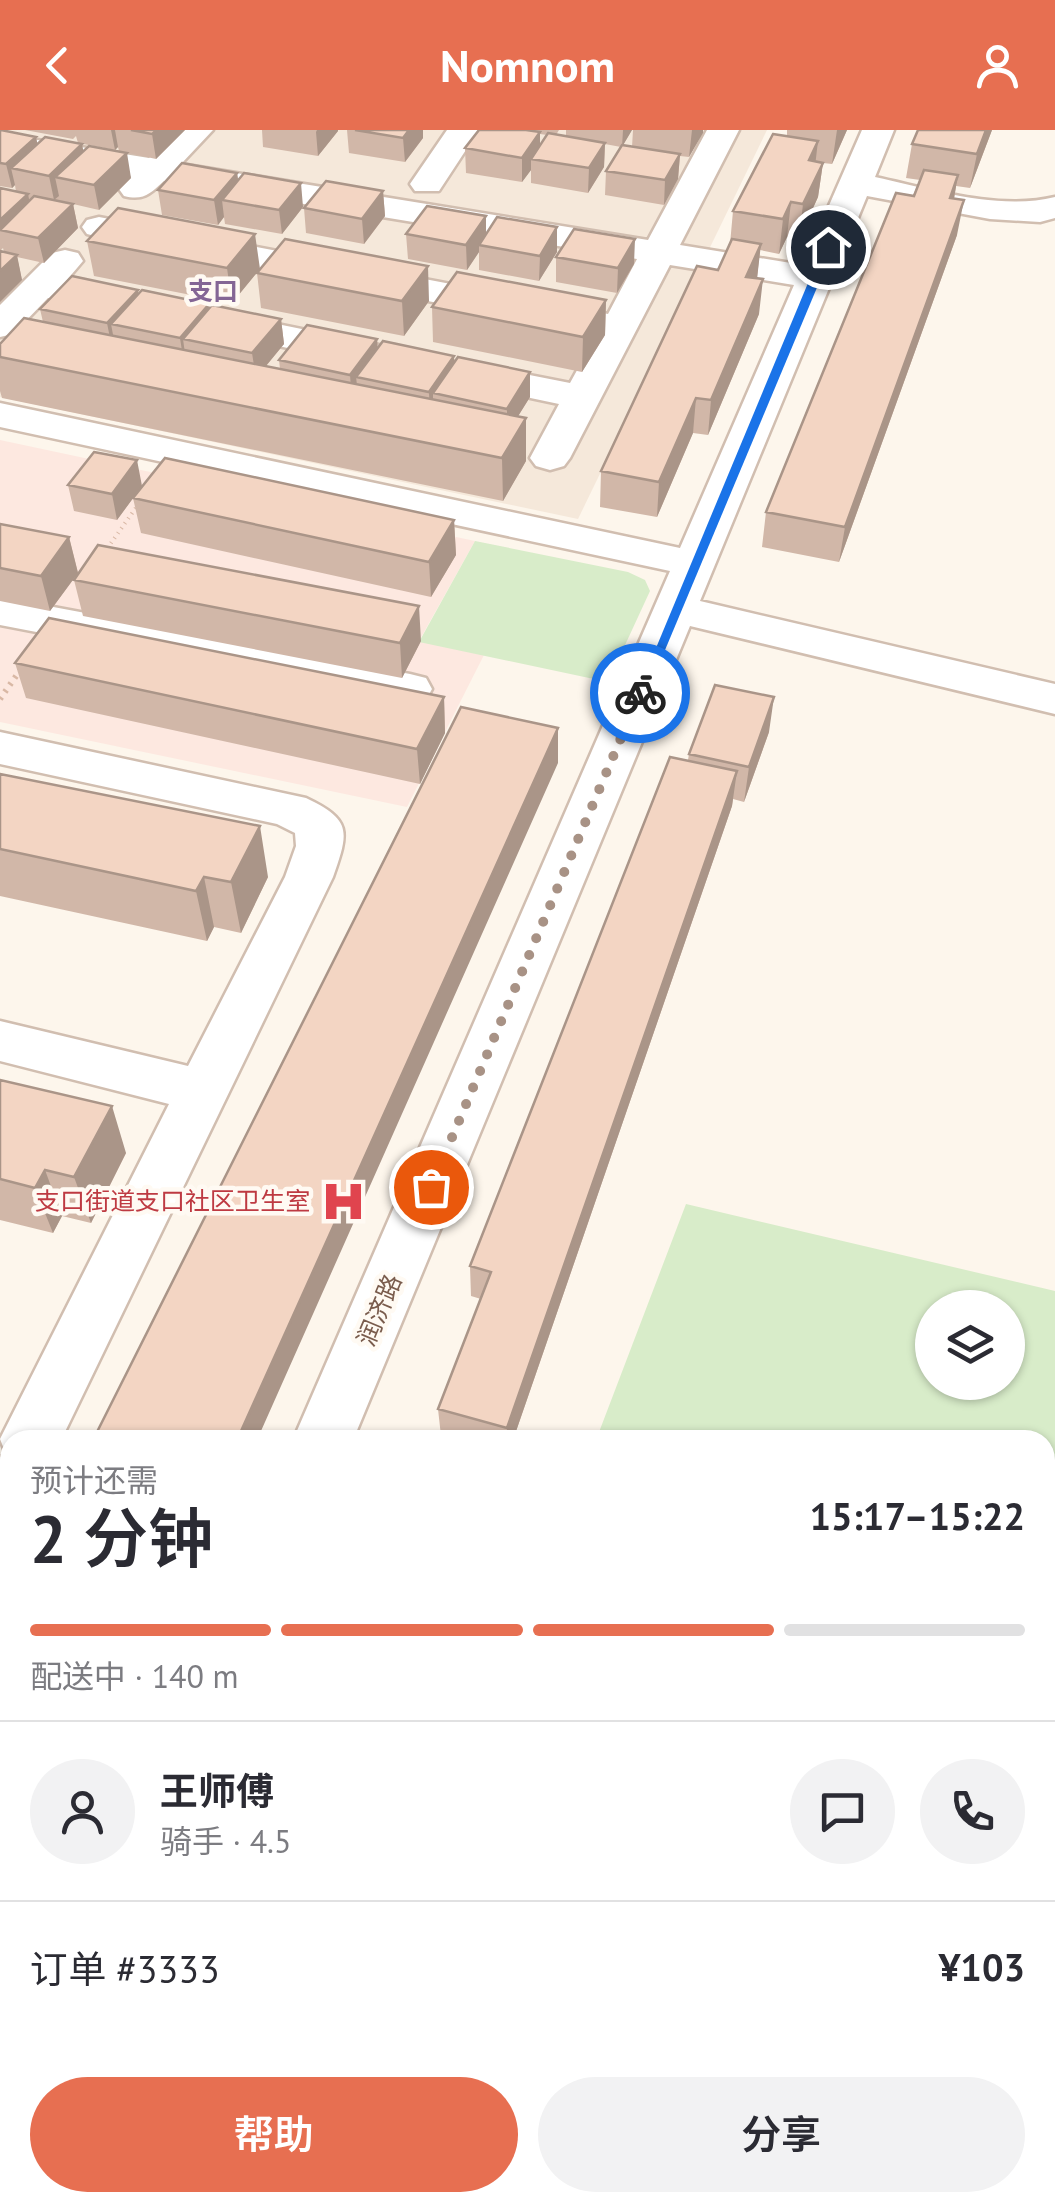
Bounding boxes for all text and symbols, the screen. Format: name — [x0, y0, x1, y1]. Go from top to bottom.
text: Nomnom — [440, 36, 615, 94]
icon: back — [30, 38, 85, 93]
icon: person — [970, 38, 1025, 93]
pin — [786, 205, 871, 290]
icon: home — [801, 220, 856, 275]
district label: 支口 — [188, 275, 238, 307]
courier — [590, 643, 690, 743]
icon: bike — [613, 666, 668, 721]
pin — [389, 1145, 474, 1230]
icon: bag — [404, 1160, 459, 1215]
hospital icon: 支口街道支口社区卫生室 — [319, 1177, 367, 1225]
place label: 支口街道支口社区卫生室 — [35, 1185, 310, 1217]
street label: 润济路 — [350, 1269, 408, 1351]
map controls — [915, 1290, 1025, 1400]
button: layers — [915, 1290, 1025, 1400]
text: 预计还需 — [30, 1459, 158, 1501]
text: 15:17–15:22 — [810, 1491, 1025, 1540]
text: 2 分钟 — [30, 1496, 213, 1580]
text: 配送中 · 140 m — [30, 1655, 238, 1697]
button: person — [30, 1759, 135, 1864]
button: chat — [790, 1759, 895, 1864]
button: phone — [920, 1759, 1025, 1864]
text: 王师傅 — [160, 1766, 274, 1815]
text: 骑手 · 4.5 — [160, 1820, 291, 1862]
text: ¥103 — [939, 1942, 1025, 1991]
text: 订单 #3333 — [30, 1944, 220, 1993]
button: 帮助 — [30, 2077, 518, 2192]
button: 分享 — [538, 2077, 1025, 2192]

